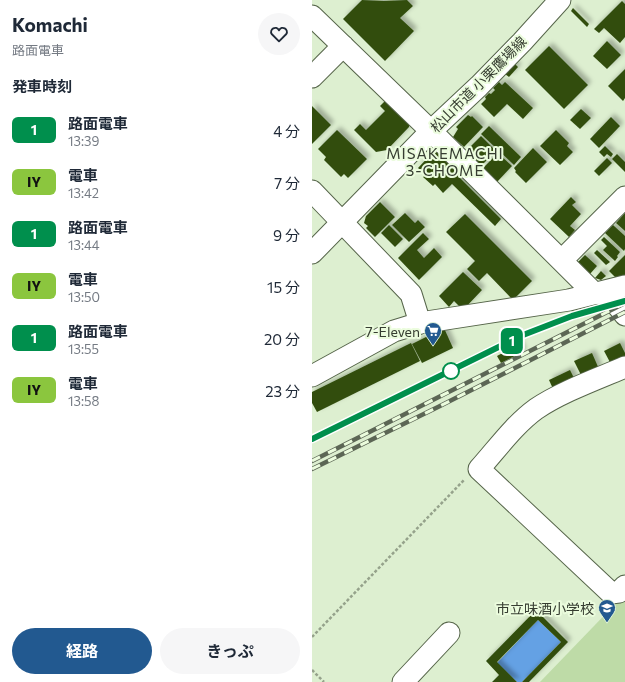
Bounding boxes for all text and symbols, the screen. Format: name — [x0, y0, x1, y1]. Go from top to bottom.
text: Komachi — [12, 13, 88, 36]
button: heart — [258, 13, 300, 55]
street label: 松山市道 小栗鷹場線 — [426, 32, 530, 136]
text: 路面電車 — [12, 42, 64, 58]
text: 発車時刻 — [12, 77, 72, 95]
text: 路面電車 — [68, 114, 128, 132]
text: 1 — [31, 121, 37, 138]
text: 4 分 — [273, 122, 300, 140]
text: 13:39 — [68, 133, 99, 149]
district label: MISAKEMACHI 3-CHOME — [386, 144, 504, 179]
text: 電車 — [68, 166, 98, 184]
text: IY — [27, 173, 41, 190]
text: 7 分 — [274, 174, 300, 192]
text: 13:42 — [68, 185, 99, 201]
text: 路面電車 — [68, 218, 128, 236]
text: 1 — [31, 225, 37, 242]
text: 9 分 — [273, 226, 300, 244]
text: 13:44 — [68, 237, 100, 253]
text: 電車 — [68, 270, 98, 288]
text: IY — [27, 277, 41, 294]
text: 15 分 — [267, 278, 300, 296]
text: 13:50 — [68, 289, 100, 305]
supermarket icon: 7-Eleven — [423, 321, 443, 346]
text: 路面電車 — [68, 322, 128, 340]
place label: 7-Eleven — [365, 323, 420, 340]
line badge: 1 — [499, 328, 525, 354]
text: 1 — [31, 329, 37, 346]
text: 20 分 — [264, 330, 300, 348]
text: 1 — [509, 332, 515, 349]
text: 13:55 — [68, 341, 99, 357]
unlabelled marker — [442, 362, 460, 380]
text: 電車 — [68, 374, 98, 392]
text: IY — [27, 381, 41, 398]
text: 23 分 — [265, 382, 300, 400]
text: 13:58 — [68, 393, 99, 409]
school or university icon: 市立味酒小学校 — [597, 598, 617, 623]
place label: 市立味酒小学校 — [496, 600, 594, 617]
button: 経路 — [12, 628, 152, 674]
button: きっぷ — [160, 628, 300, 674]

